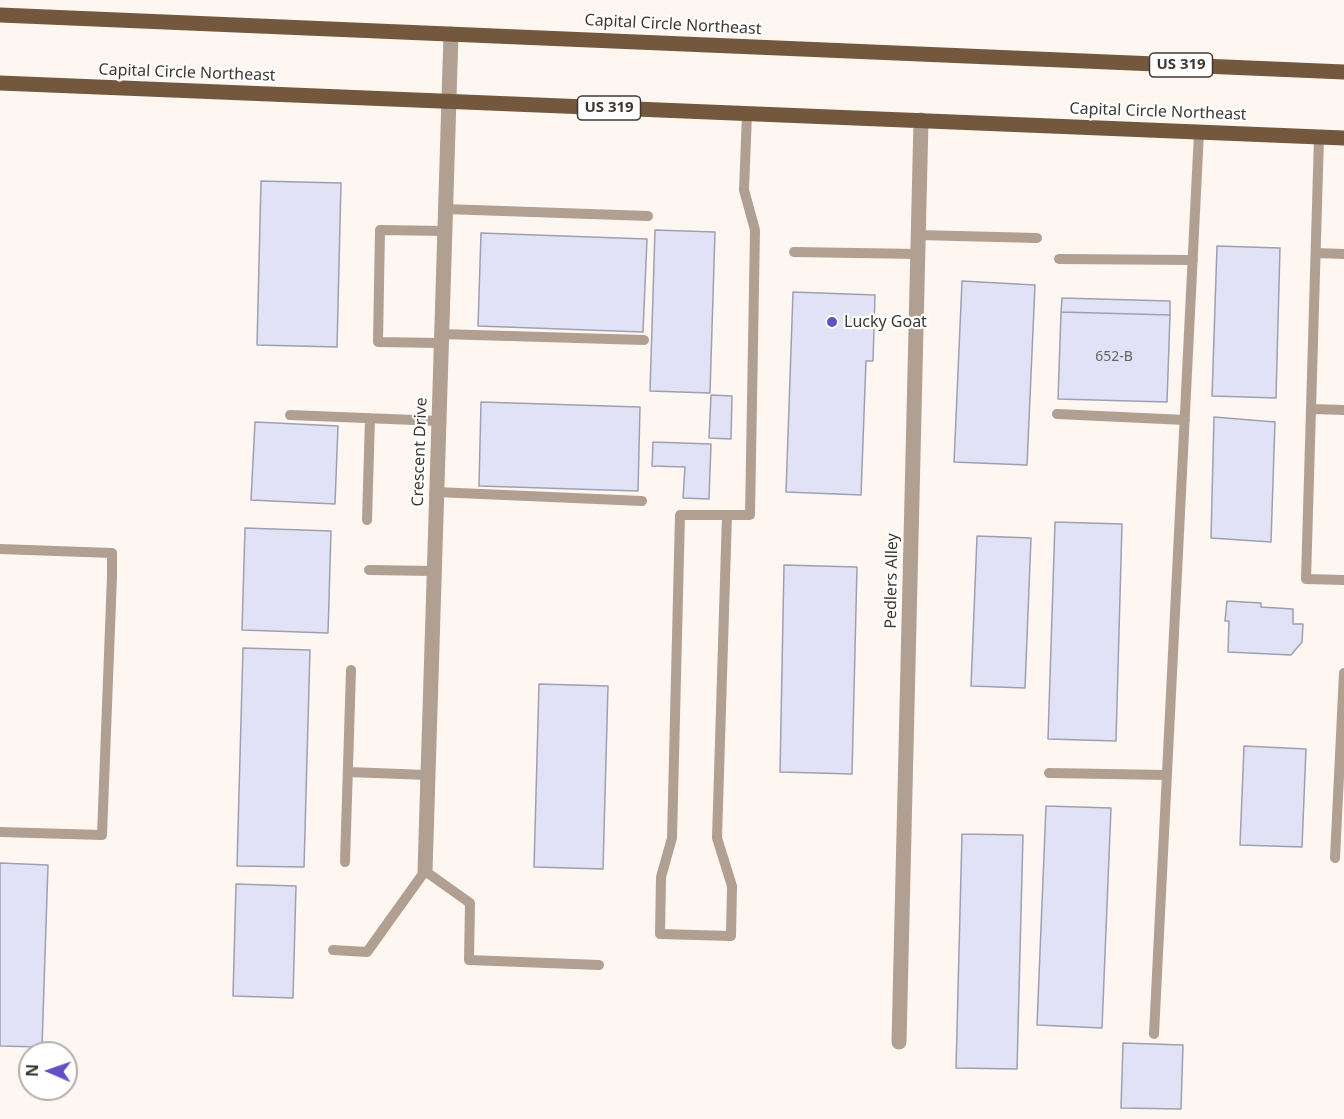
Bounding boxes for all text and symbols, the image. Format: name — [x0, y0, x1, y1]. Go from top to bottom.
street label: Capital Circle Northeast — [584, 11, 762, 39]
road number: US 319 — [1150, 53, 1212, 77]
street label: Capital Circle Northeast — [98, 60, 276, 86]
road number: US 319 — [578, 96, 640, 120]
street label: Capital Circle Northeast — [1069, 99, 1247, 125]
place label: Lucky Goat — [844, 312, 927, 332]
marker: Lucky Goat — [825, 315, 839, 329]
house number: 652-B — [1095, 349, 1133, 365]
street label: Crescent Drive — [409, 397, 431, 507]
street label: Pedlers Alley — [882, 533, 902, 629]
north arrow — [18, 1041, 78, 1101]
text: N — [21, 1064, 43, 1077]

